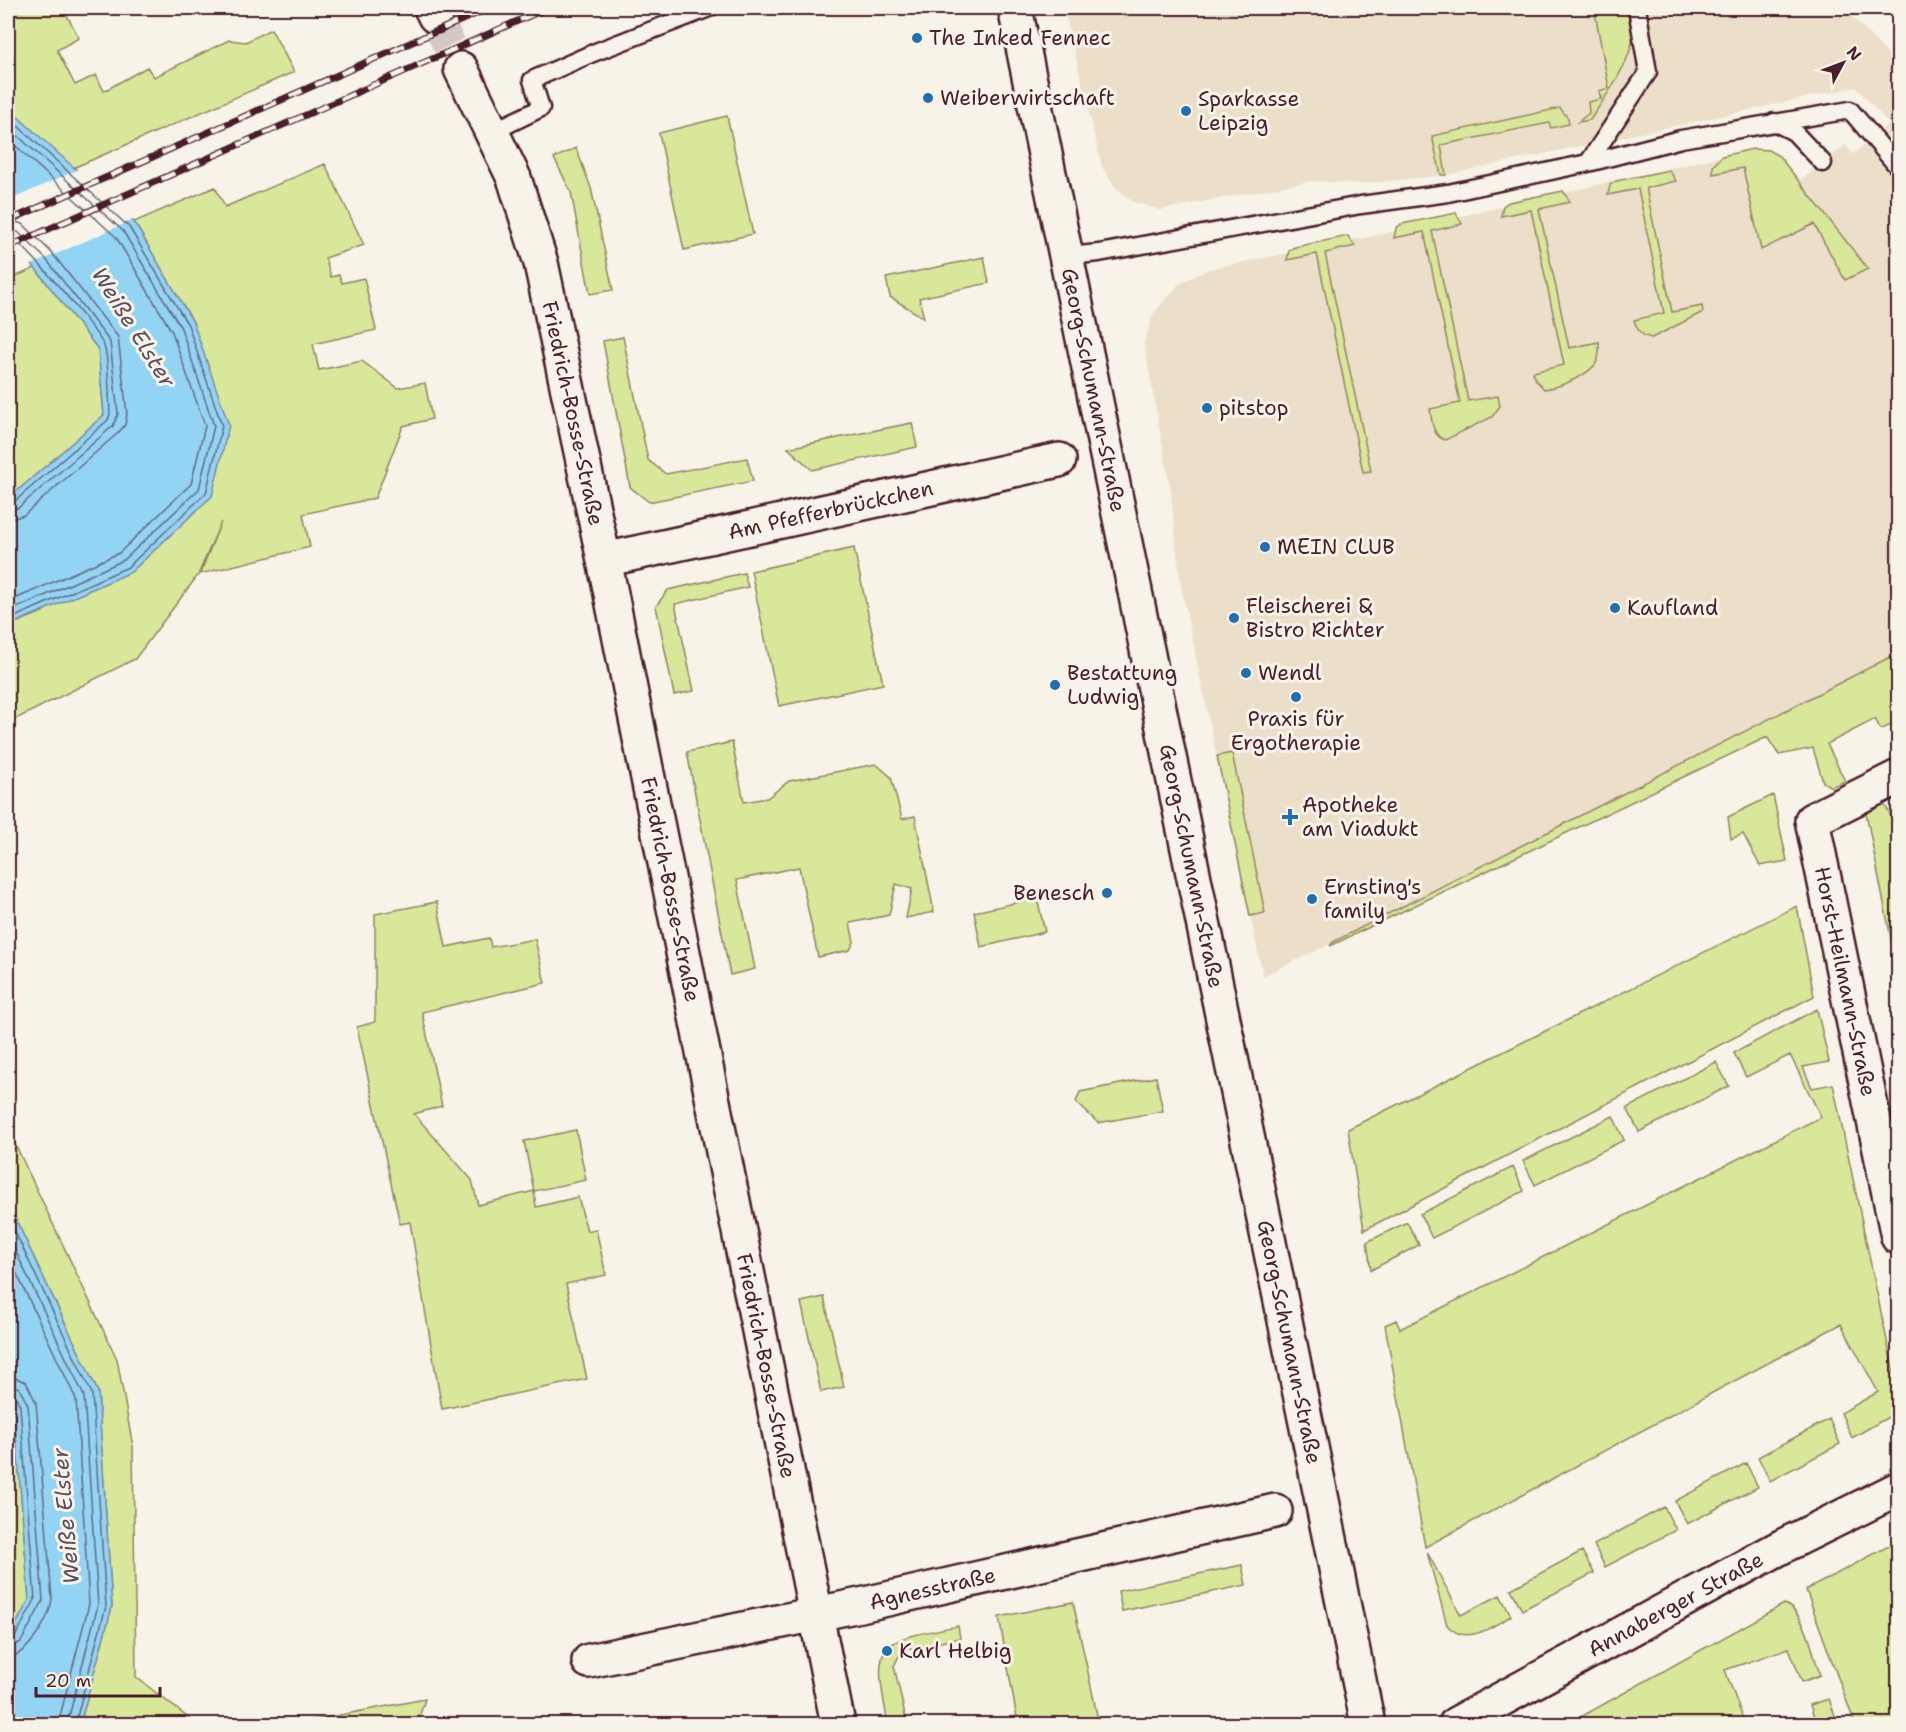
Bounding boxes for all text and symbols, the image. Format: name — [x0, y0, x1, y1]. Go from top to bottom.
place label: The Inked Fennec — [929, 24, 1111, 52]
marker: The Inked Fennec — [910, 31, 924, 45]
north arrow — [1813, 33, 1873, 93]
text: N — [1842, 42, 1866, 65]
place label: Weiberwirtschaft — [940, 84, 1115, 112]
place label: Sparkasse Leipzig — [1198, 85, 1299, 137]
marker: Weiberwirtschaft — [921, 91, 935, 105]
marker: Sparkasse Leipzig — [1179, 104, 1193, 118]
water label: Weiße Elster — [85, 262, 182, 393]
street label: Georg-Schumann-Straße — [1055, 266, 1132, 514]
street label: Friedrich-Bosse-Straße — [535, 298, 610, 528]
place label: pitstop — [1219, 394, 1289, 422]
marker: pitstop — [1200, 401, 1214, 415]
street label: Am Pfefferbrückchen — [725, 474, 936, 546]
place label: MEIN CLUB — [1277, 533, 1395, 561]
marker: MEIN CLUB — [1258, 540, 1272, 554]
place label: Fleischerei & Bistro Richter — [1246, 592, 1385, 644]
place label: Kaufland — [1627, 594, 1718, 622]
marker: Kaufland — [1608, 601, 1622, 615]
marker: Fleischerei & Bistro Richter — [1227, 611, 1241, 625]
place label: Bestattung Ludwig — [1067, 659, 1177, 711]
place label: Wendl — [1258, 659, 1322, 687]
marker: Wendl — [1239, 666, 1253, 680]
marker: Bestattung Ludwig — [1048, 678, 1062, 692]
marker: Praxis für Ergotherapie — [1289, 690, 1303, 704]
place label: Praxis für Ergotherapie — [1231, 705, 1361, 757]
street label: Georg-Schumann-Straße — [1153, 742, 1230, 990]
street label: Friedrich-Bosse-Straße — [634, 774, 707, 1004]
place label: Apotheke am Viadukt — [1302, 791, 1419, 843]
marker: Apotheke am Viadukt — [1283, 810, 1297, 824]
street label: Horst-Heilmann-Straße — [1808, 864, 1883, 1099]
place label: Ernsting's family — [1324, 873, 1421, 925]
place label: Benesch — [1013, 879, 1095, 907]
marker: Benesch — [1100, 886, 1114, 900]
marker: Ernsting's family — [1305, 892, 1319, 906]
street label: Georg-Schumann-Straße — [1251, 1218, 1328, 1467]
street label: Friedrich-Bosse-Straße — [730, 1251, 802, 1481]
water label: Weiße Elster — [45, 1446, 86, 1585]
street label: Annaberger Straße — [1583, 1545, 1768, 1664]
street label: Agnesstraße — [867, 1561, 998, 1617]
place label: Karl Helbig — [899, 1637, 1012, 1665]
marker: Karl Helbig — [880, 1644, 894, 1658]
scale bar — [36, 1660, 160, 1698]
text: 20 m — [45, 1669, 91, 1693]

